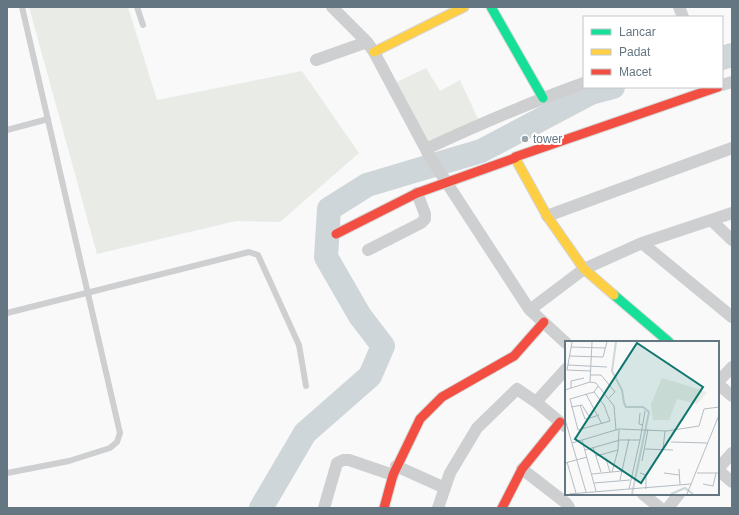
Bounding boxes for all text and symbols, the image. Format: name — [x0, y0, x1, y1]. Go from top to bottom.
legend — [583, 16, 723, 88]
text: Lancar — [619, 25, 656, 39]
text: Padat — [619, 45, 651, 59]
text: Macet — [619, 65, 652, 79]
place label: tower — [533, 132, 562, 146]
marker: tower — [520, 134, 530, 144]
inset map — [565, 341, 719, 495]

